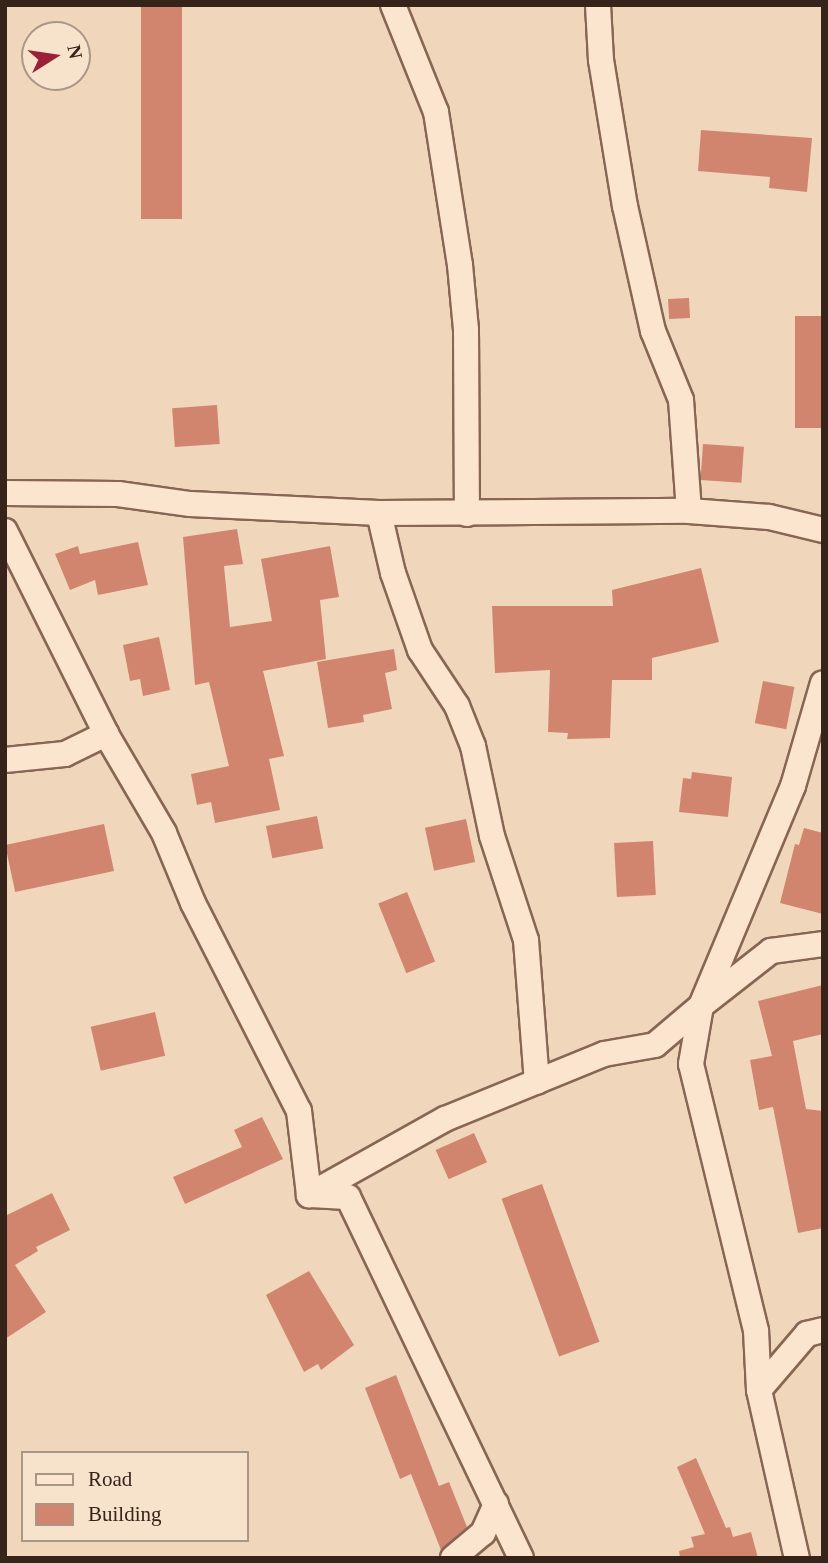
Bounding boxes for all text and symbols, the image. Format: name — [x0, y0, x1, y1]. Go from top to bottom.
north arrow — [21, 21, 91, 91]
text: N — [63, 43, 87, 61]
legend — [21, 1451, 248, 1542]
text: Road — [88, 1467, 132, 1491]
text: Building — [88, 1502, 162, 1526]

